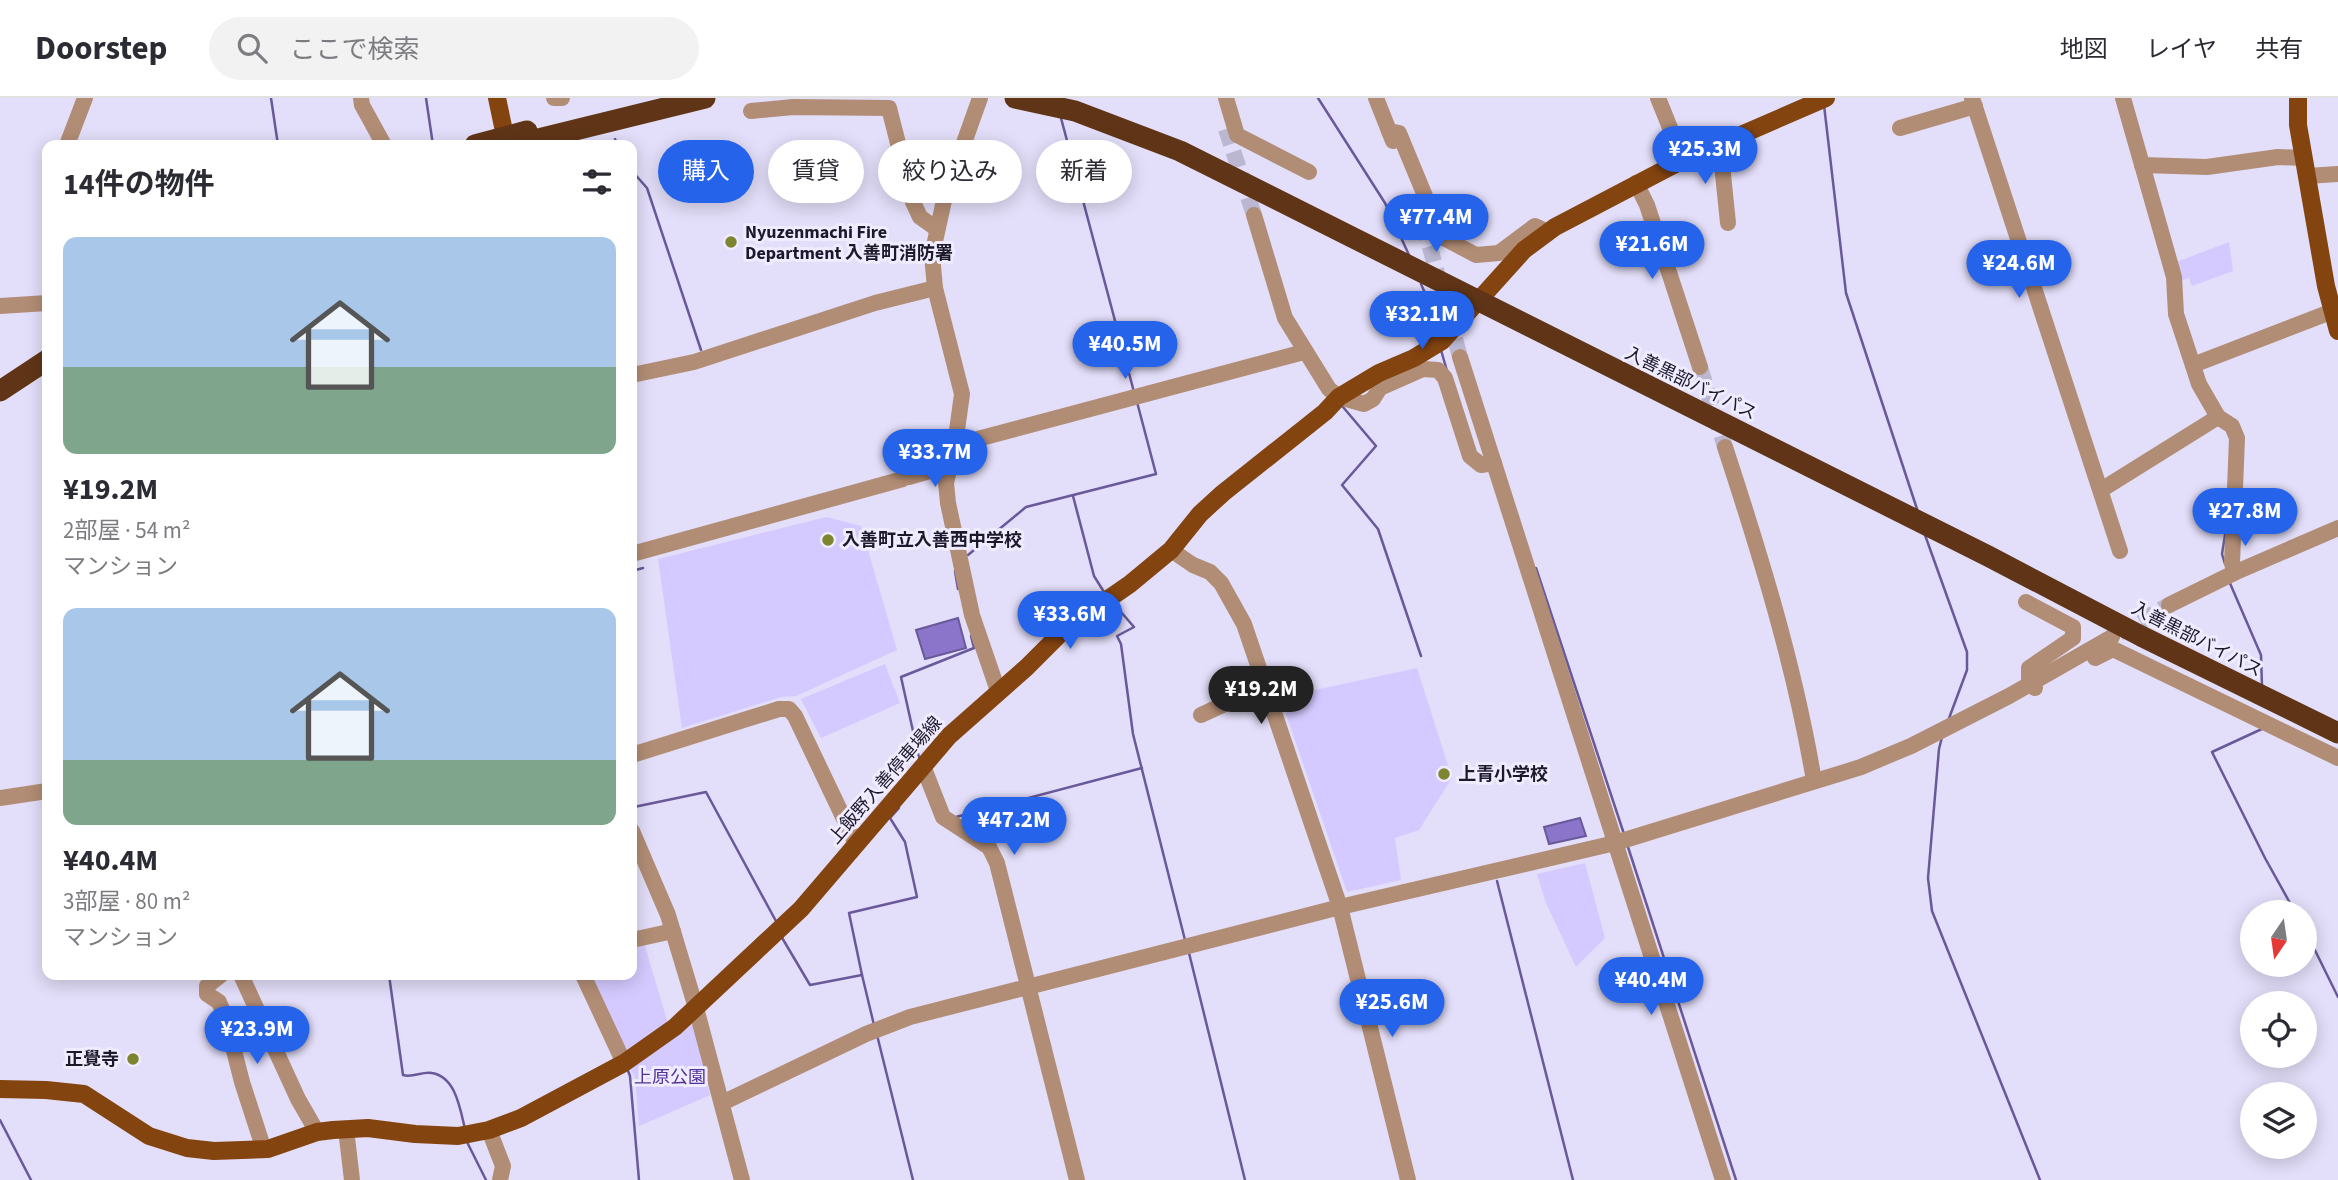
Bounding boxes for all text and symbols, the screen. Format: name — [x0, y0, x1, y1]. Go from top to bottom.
search box — [209, 17, 699, 80]
text: Doorstep — [35, 25, 167, 72]
icon: search — [233, 29, 271, 67]
text: ここで検索 — [289, 31, 419, 68]
text: 地図 — [2060, 32, 2108, 67]
text: レイヤ — [2146, 32, 2217, 67]
text: 共有 — [2255, 32, 2303, 67]
pin: ¥25.3M — [1648, 126, 1762, 186]
text: ¥25.3M — [1668, 132, 1742, 165]
chip: 購入 — [658, 140, 754, 203]
chip: 賃貸 — [768, 140, 864, 203]
chip: 絞り込み — [878, 140, 1022, 203]
chip: 新着 — [1036, 140, 1132, 203]
text: 14件の物件 — [63, 163, 215, 206]
icon: filters — [578, 163, 616, 201]
pin: ¥77.4M — [1379, 194, 1493, 254]
text: ¥77.4M — [1399, 200, 1473, 233]
place label: Nyuzenmachi Fire Department 入善町消防署 — [745, 220, 953, 266]
pin: ¥21.6M — [1595, 222, 1709, 281]
text: ¥21.6M — [1615, 227, 1689, 260]
marker: Nyuzenmachi Fire Department 入善町消防署 — [723, 234, 739, 250]
pin: ¥24.6M — [1962, 240, 2076, 300]
text: ¥24.6M — [1982, 246, 2056, 279]
icon: home — [277, 282, 403, 408]
pin: ¥32.1M — [1365, 292, 1479, 351]
text: ¥32.1M — [1385, 297, 1459, 330]
pin: ¥40.5M — [1068, 322, 1182, 381]
text: ¥40.5M — [1088, 327, 1162, 360]
street label: 入善黒部バイパス — [1621, 341, 1761, 426]
pin: ¥33.7M — [878, 430, 992, 489]
text: ¥33.7M — [898, 435, 972, 468]
text: ¥19.2M — [63, 468, 158, 511]
pin: ¥27.8M — [2188, 489, 2302, 548]
text: ¥27.8M — [2208, 494, 2282, 527]
text: 2部屋 · 54 m² — [63, 514, 190, 547]
place label: 入善町立入善西中学校 — [842, 528, 1022, 553]
marker: 入善町立入善西中学校 — [820, 532, 836, 548]
text: マンション — [63, 550, 178, 583]
pin: ¥33.6M — [1013, 592, 1127, 651]
street label: 入善黒部バイパス — [2127, 596, 2266, 683]
text: ¥33.6M — [1033, 597, 1107, 630]
icon: home — [277, 653, 403, 779]
pin: ¥19.2M — [1204, 666, 1318, 726]
text: ¥19.2M — [1224, 672, 1298, 705]
street label: 上飯野入善停車場線 — [823, 711, 948, 850]
place label: 上青小学校 — [1458, 762, 1548, 787]
marker: 上青小学校 — [1436, 766, 1452, 782]
pin: ¥47.2M — [957, 798, 1071, 857]
text: ¥47.2M — [977, 803, 1051, 836]
text: ¥40.4M — [63, 839, 158, 882]
text: 3部屋 · 80 m² — [63, 885, 190, 918]
north arrow — [2240, 900, 2317, 976]
map controls — [2240, 900, 2317, 1159]
text: マンション — [63, 921, 178, 954]
pin: ¥40.4M — [1594, 958, 1708, 1017]
text: ¥40.4M — [1614, 963, 1688, 996]
pin: ¥25.6M — [1335, 979, 1449, 1039]
text: ¥25.6M — [1355, 985, 1429, 1018]
button: locate — [2240, 991, 2317, 1068]
pin: ¥23.9M — [200, 1006, 314, 1066]
text: ¥23.9M — [220, 1012, 294, 1045]
place label: 正覺寺 — [65, 1047, 119, 1072]
marker: 正覺寺 — [125, 1051, 141, 1067]
park label: 上原公園 — [634, 1065, 706, 1090]
button: layers — [2240, 1082, 2317, 1159]

